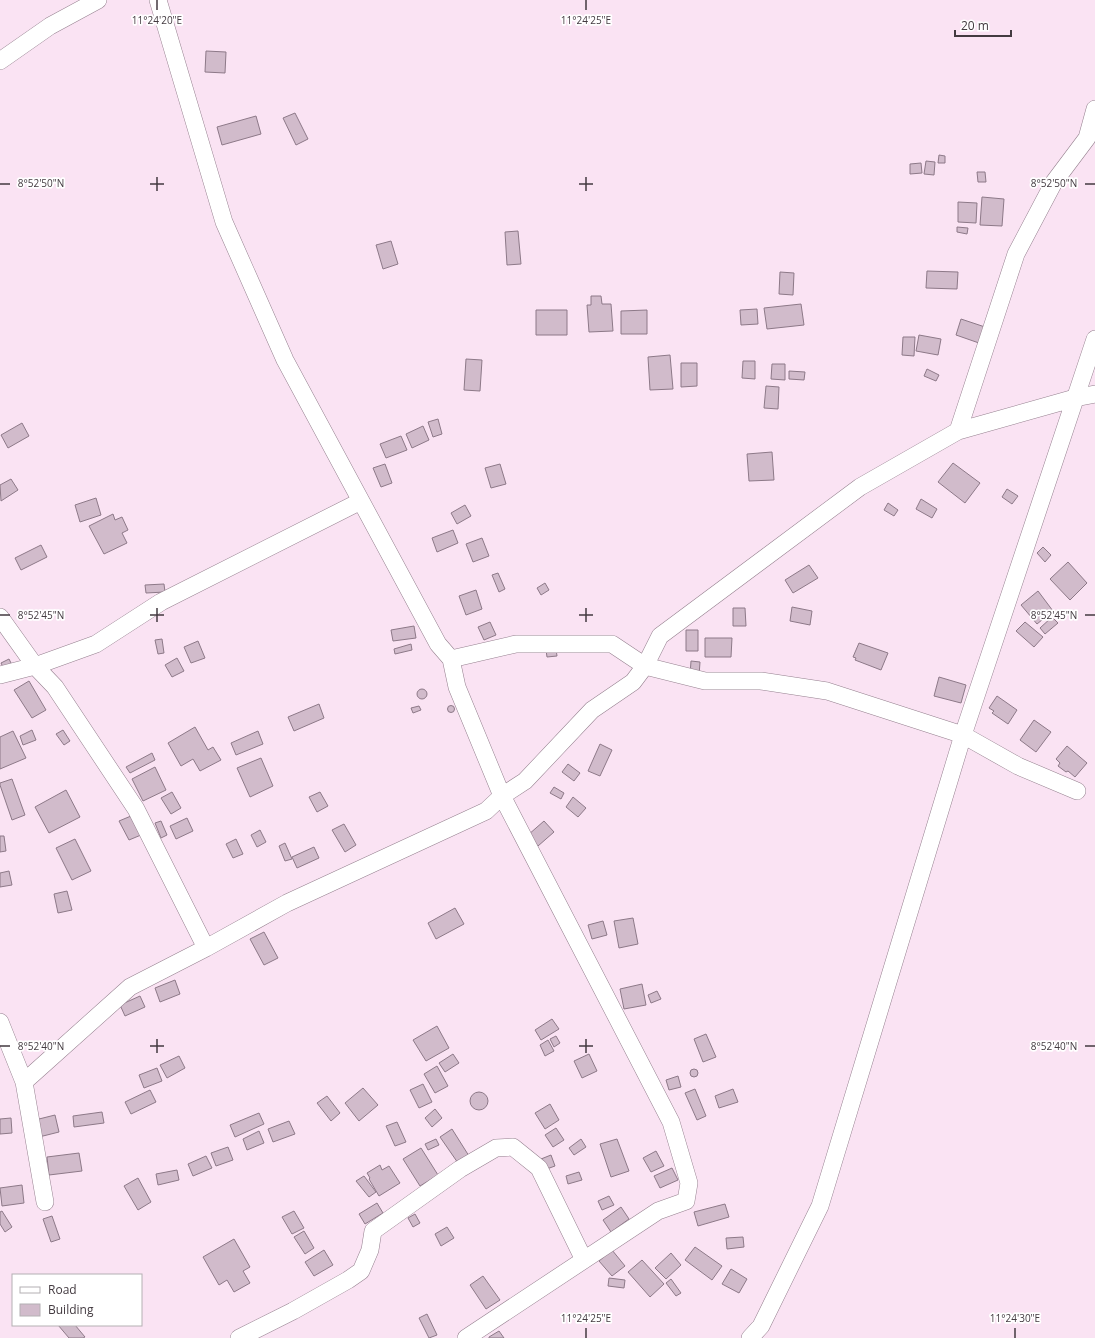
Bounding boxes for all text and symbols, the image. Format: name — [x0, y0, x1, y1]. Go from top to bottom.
scale bar — [955, 12, 1011, 38]
text: 11°24'20"E — [132, 13, 182, 27]
text: 11°24'25"E — [561, 13, 611, 27]
text: 20 m — [961, 17, 989, 34]
text: 8°52'50"N — [18, 176, 64, 190]
text: 8°52'50"N — [1031, 176, 1077, 190]
text: 8°52'45"N — [18, 608, 64, 622]
text: 8°52'45"N — [1031, 608, 1077, 622]
text: 8°52'40"N — [18, 1039, 64, 1053]
text: 8°52'40"N — [1031, 1039, 1077, 1053]
legend — [12, 1274, 142, 1326]
text: Road — [48, 1281, 77, 1298]
text: Building — [48, 1301, 94, 1318]
text: 11°24'25"E — [561, 1311, 611, 1325]
text: 11°24'30"E — [990, 1311, 1040, 1325]

